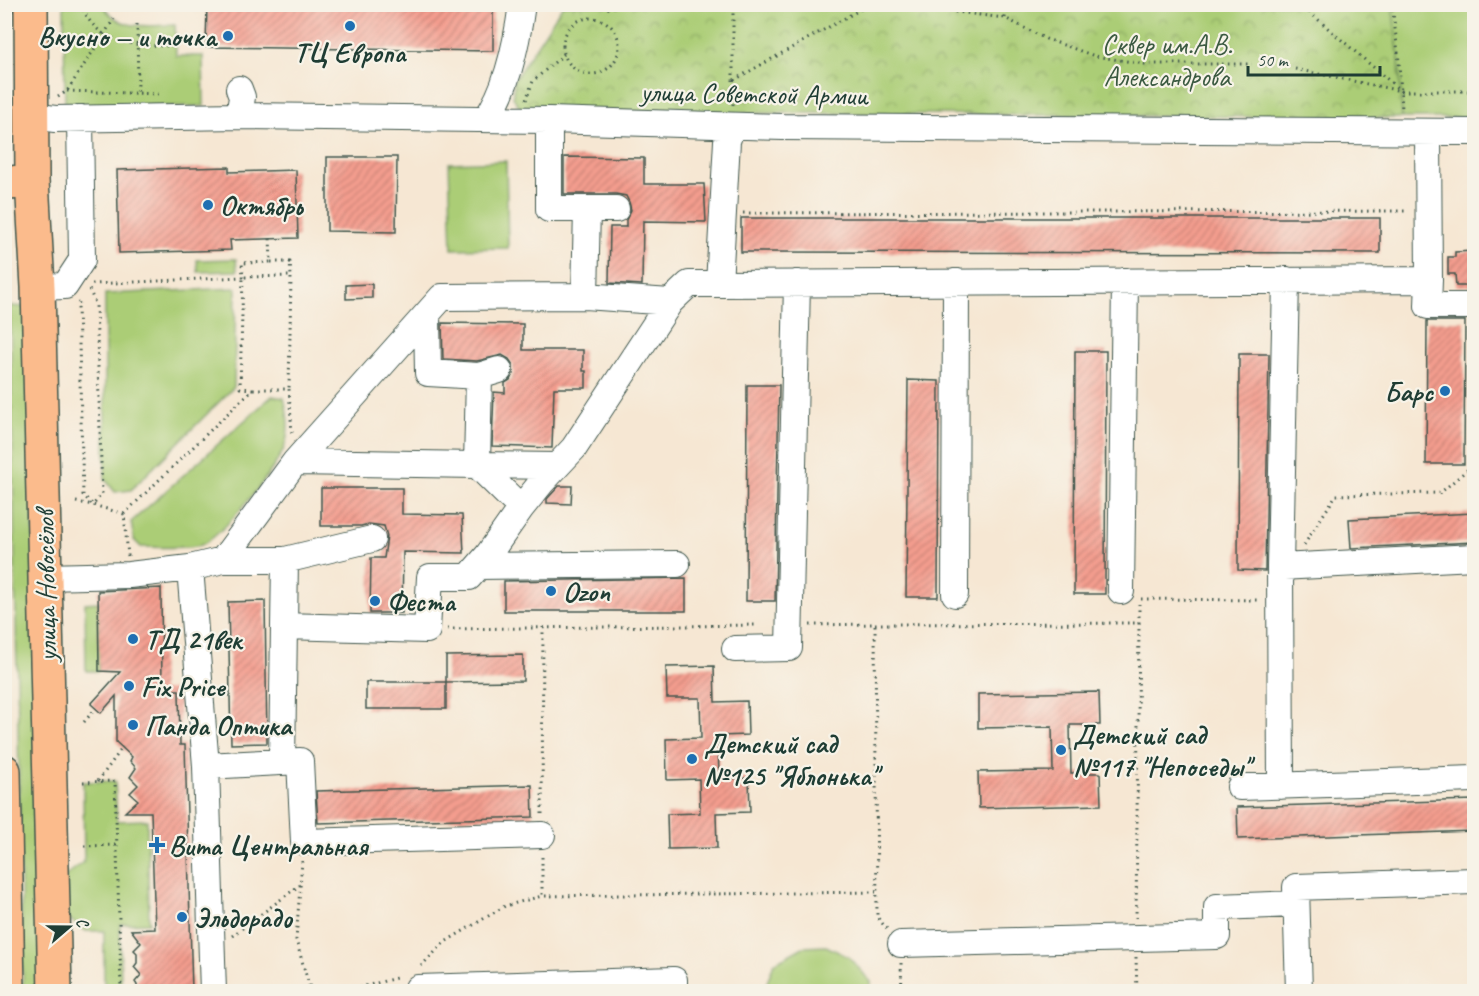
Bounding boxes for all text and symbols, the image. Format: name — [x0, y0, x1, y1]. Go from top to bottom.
place label: Вкусно — и точка — [38, 19, 219, 54]
marker: ТЦ Европа — [343, 19, 357, 33]
park label: Сквер им.А.В. Александрова — [1102, 27, 1233, 94]
marker: Вкусно — и точка — [221, 29, 235, 43]
place label: ТЦ Европа — [294, 35, 407, 70]
scale bar — [1248, 39, 1380, 77]
text: 50 m — [1257, 49, 1290, 71]
street label: улица Советской Армии — [638, 74, 870, 113]
place label: Октябрь — [220, 188, 305, 223]
marker: Октябрь — [201, 198, 215, 212]
place label: Барс — [1384, 374, 1434, 409]
marker: Барс — [1438, 384, 1452, 398]
street label: улица Новосёлов — [27, 505, 64, 664]
place label: Ozon — [563, 574, 611, 609]
place label: Феста — [387, 584, 457, 619]
marker: Ozon — [544, 584, 558, 598]
marker: Феста — [368, 594, 382, 608]
place label: ТД 21век — [145, 622, 244, 657]
marker: ТД 21век — [126, 632, 140, 646]
place label: Fix Price — [141, 669, 227, 704]
marker: Fix Price — [122, 679, 136, 693]
place label: Панда Оптика — [145, 708, 294, 743]
place label: Детский сад №117 "Непоседы" — [1073, 717, 1256, 784]
marker: Панда Оптика — [126, 718, 140, 732]
place label: Детский сад №125 "Яблонька" — [704, 726, 884, 793]
marker: Детский сад №117 "Непоседы" — [1054, 743, 1068, 757]
marker: Детский сад №125 "Яблонька" — [685, 752, 699, 766]
place label: Вита Центральная — [169, 828, 370, 863]
marker: Вита Центральная — [150, 838, 164, 852]
north arrow — [39, 897, 99, 957]
place label: Эльдорадо — [194, 900, 294, 935]
marker: Эльдорадо — [175, 910, 189, 924]
text: С — [71, 915, 94, 931]

